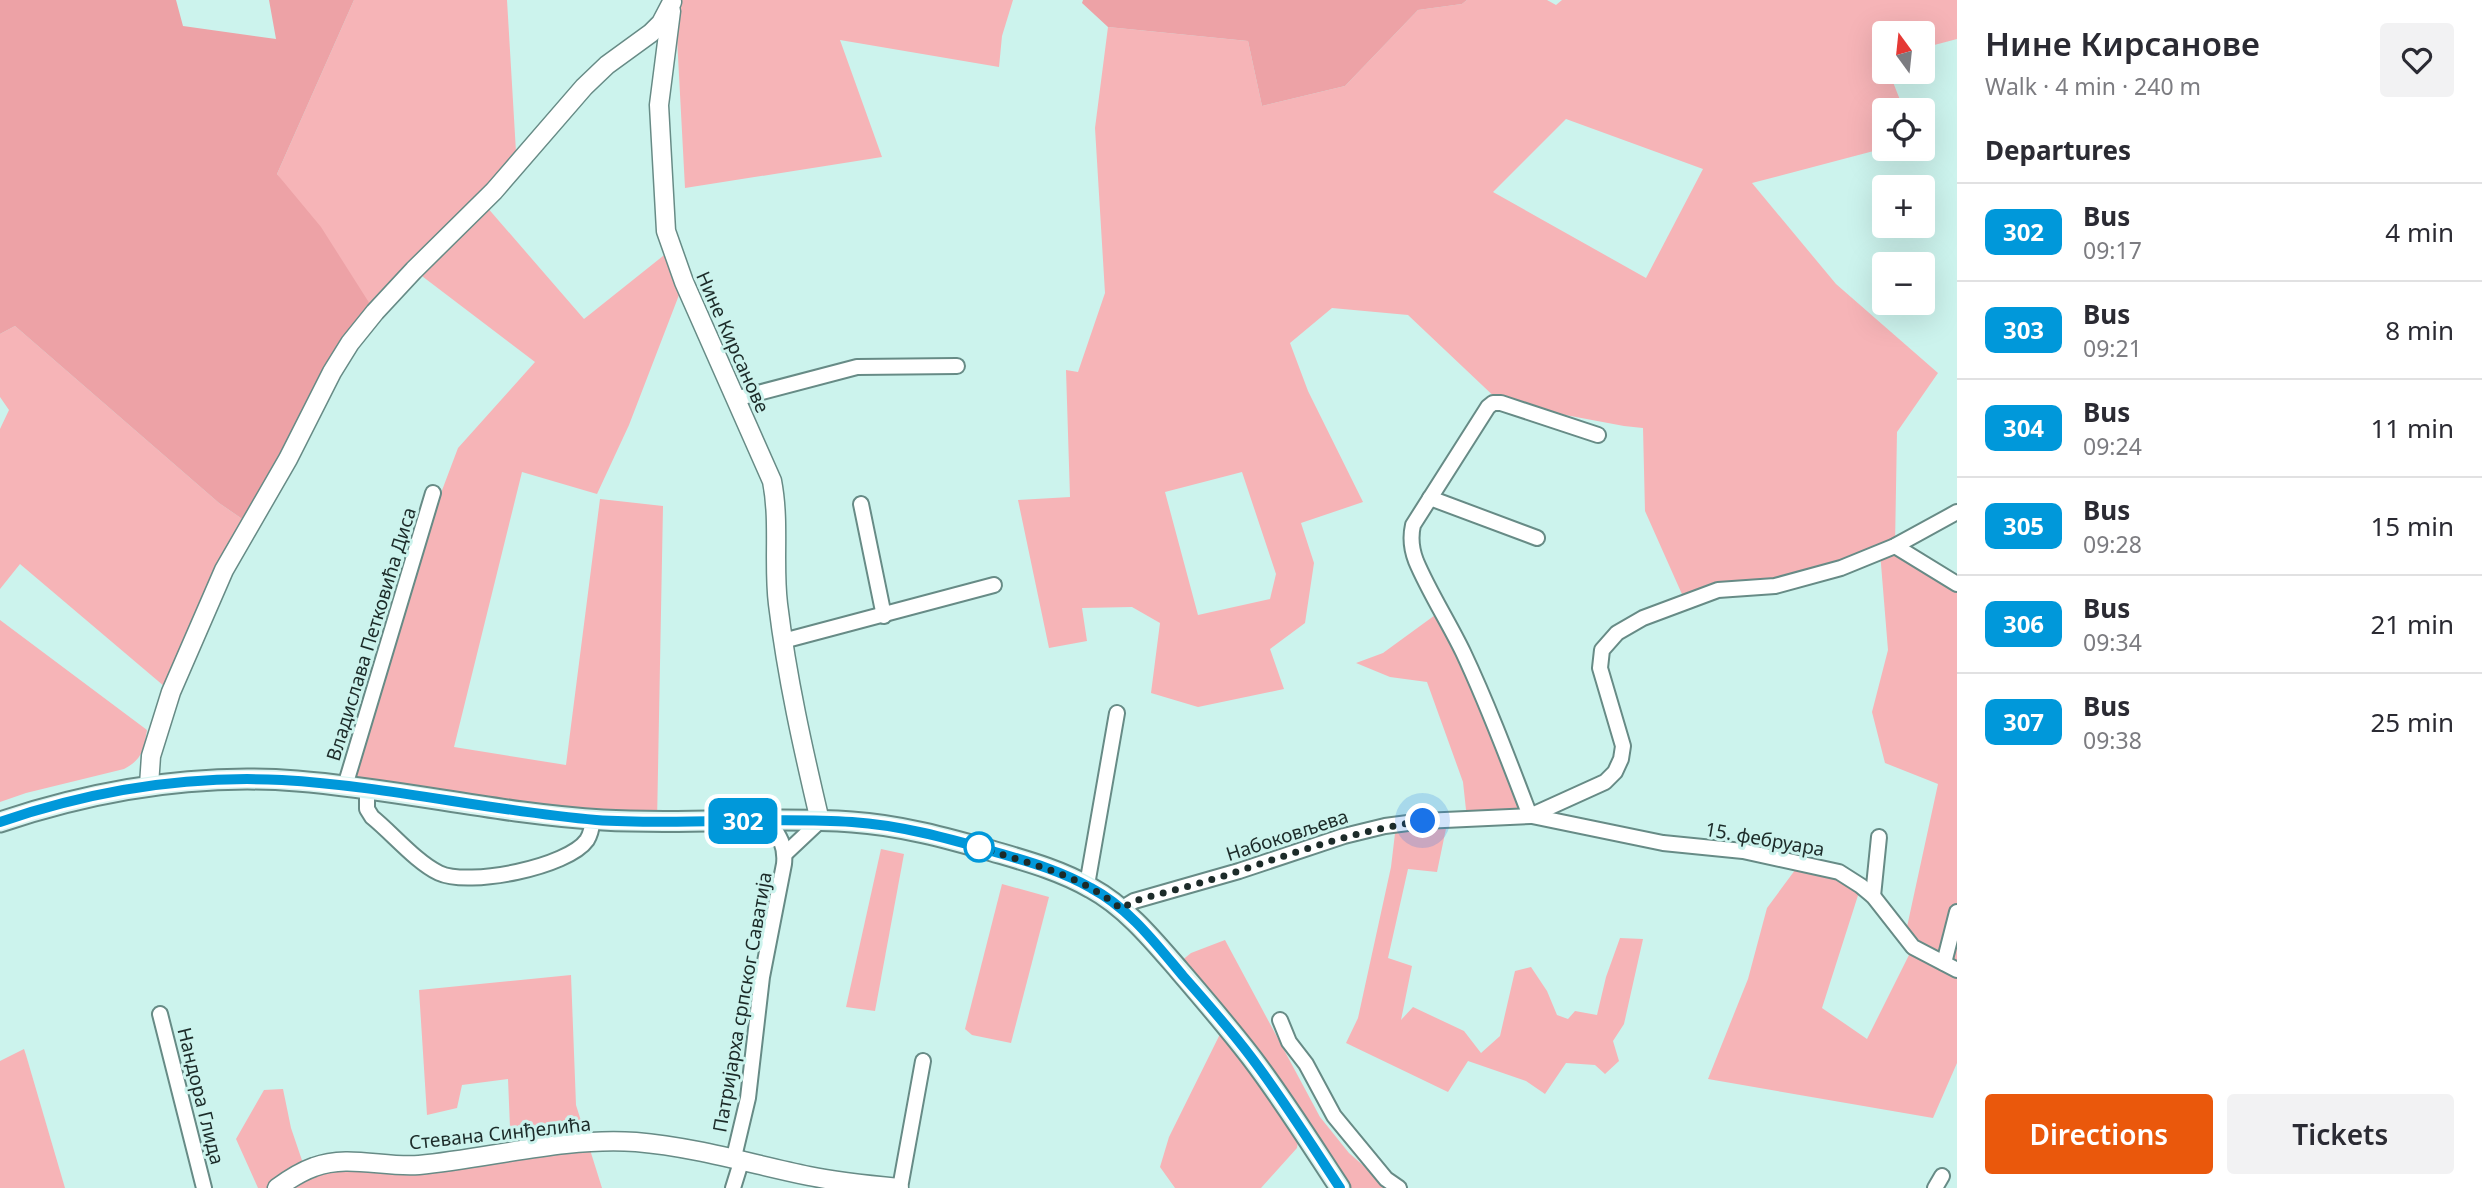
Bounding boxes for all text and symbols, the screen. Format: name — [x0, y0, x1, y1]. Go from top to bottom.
north arrow — [1872, 21, 1936, 84]
map controls — [1872, 21, 1935, 315]
text: Нине Кирсанове — [1985, 21, 2260, 66]
button: heart — [2380, 23, 2454, 97]
text: Walk · 4 min · 240 m — [1985, 70, 2201, 102]
button: locate — [1872, 98, 1935, 161]
text: Departures — [1985, 132, 2131, 168]
button: + — [1872, 175, 1935, 238]
text: Bus — [2083, 198, 2130, 234]
text: 4 min — [2385, 214, 2454, 250]
text: 302 — [2003, 215, 2044, 248]
text: 09:17 — [2083, 234, 2142, 266]
button: − — [1872, 252, 1935, 315]
street label: Нине Кирсанове — [690, 267, 776, 417]
text: Bus — [2083, 296, 2130, 332]
text: 8 min — [2385, 312, 2454, 348]
text: 303 — [2003, 313, 2044, 346]
text: 09:21 — [2083, 332, 2142, 364]
text: Bus — [2083, 394, 2130, 430]
text: 11 min — [2370, 410, 2454, 446]
text: 304 — [2003, 411, 2044, 444]
text: 09:24 — [2083, 430, 2142, 462]
text: Bus — [2083, 492, 2130, 528]
street label: Владислава Петковића Диса — [320, 504, 422, 764]
text: 15 min — [2370, 508, 2454, 544]
text: 305 — [2003, 509, 2044, 542]
text: 09:28 — [2083, 528, 2142, 560]
text: Bus — [2083, 590, 2130, 626]
text: 21 min — [2370, 606, 2454, 642]
text: 306 — [2003, 607, 2044, 640]
text: 09:34 — [2083, 626, 2142, 658]
text: Bus — [2083, 688, 2130, 724]
text: 25 min — [2370, 704, 2454, 740]
text: 307 — [2003, 705, 2044, 738]
text: 09:38 — [2083, 724, 2142, 756]
line badge: 302 — [703, 798, 783, 844]
street label: Набоковљева — [1223, 803, 1351, 867]
your location — [1405, 803, 1440, 838]
text: 302 — [722, 804, 764, 837]
street label: 15. фебруара — [1703, 816, 1827, 862]
unlabelled marker — [964, 832, 994, 862]
street label: Патријарха српског Саватија — [706, 870, 778, 1134]
street label: Нандора Глида — [171, 1025, 231, 1167]
button: Directions — [1985, 1094, 2213, 1174]
button: Tickets — [2227, 1094, 2454, 1174]
street label: Стевана Синђелића — [408, 1111, 592, 1155]

